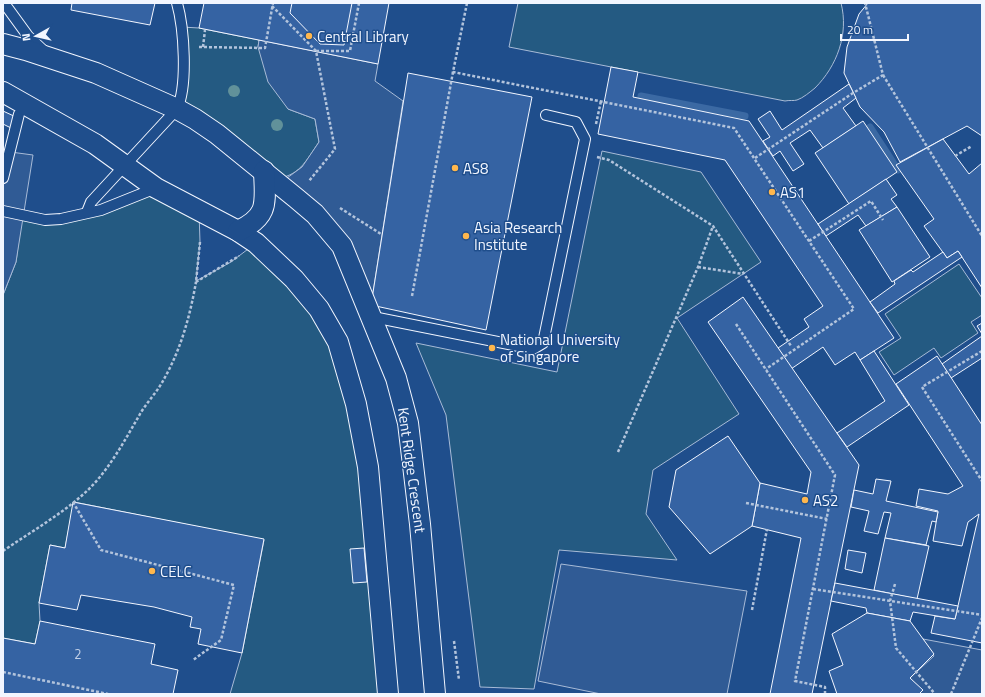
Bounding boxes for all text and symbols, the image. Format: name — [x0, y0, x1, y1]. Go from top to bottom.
north arrow — [16, 16, 56, 56]
scale bar — [841, 16, 908, 42]
text: 20 m — [847, 20, 873, 39]
place label: Central Library — [317, 25, 409, 48]
marker: Central Library — [304, 31, 314, 41]
text: N — [18, 33, 35, 42]
place label: AS8 — [463, 157, 488, 180]
marker: AS8 — [450, 163, 460, 173]
place label: AS1 — [780, 181, 805, 204]
marker: AS1 — [767, 187, 777, 197]
place label: Asia Research Institute — [474, 216, 562, 256]
marker: Asia Research Institute — [461, 231, 471, 241]
place label: National University of Singapore — [500, 328, 620, 368]
marker: National University of Singapore — [487, 343, 497, 353]
street label: Kent Ridge Crescent — [392, 406, 432, 535]
place label: AS2 — [813, 489, 838, 512]
marker: AS2 — [800, 495, 810, 505]
place label: CELC — [160, 560, 192, 583]
marker: CELC — [147, 566, 157, 576]
house number: 2 — [74, 644, 82, 664]

